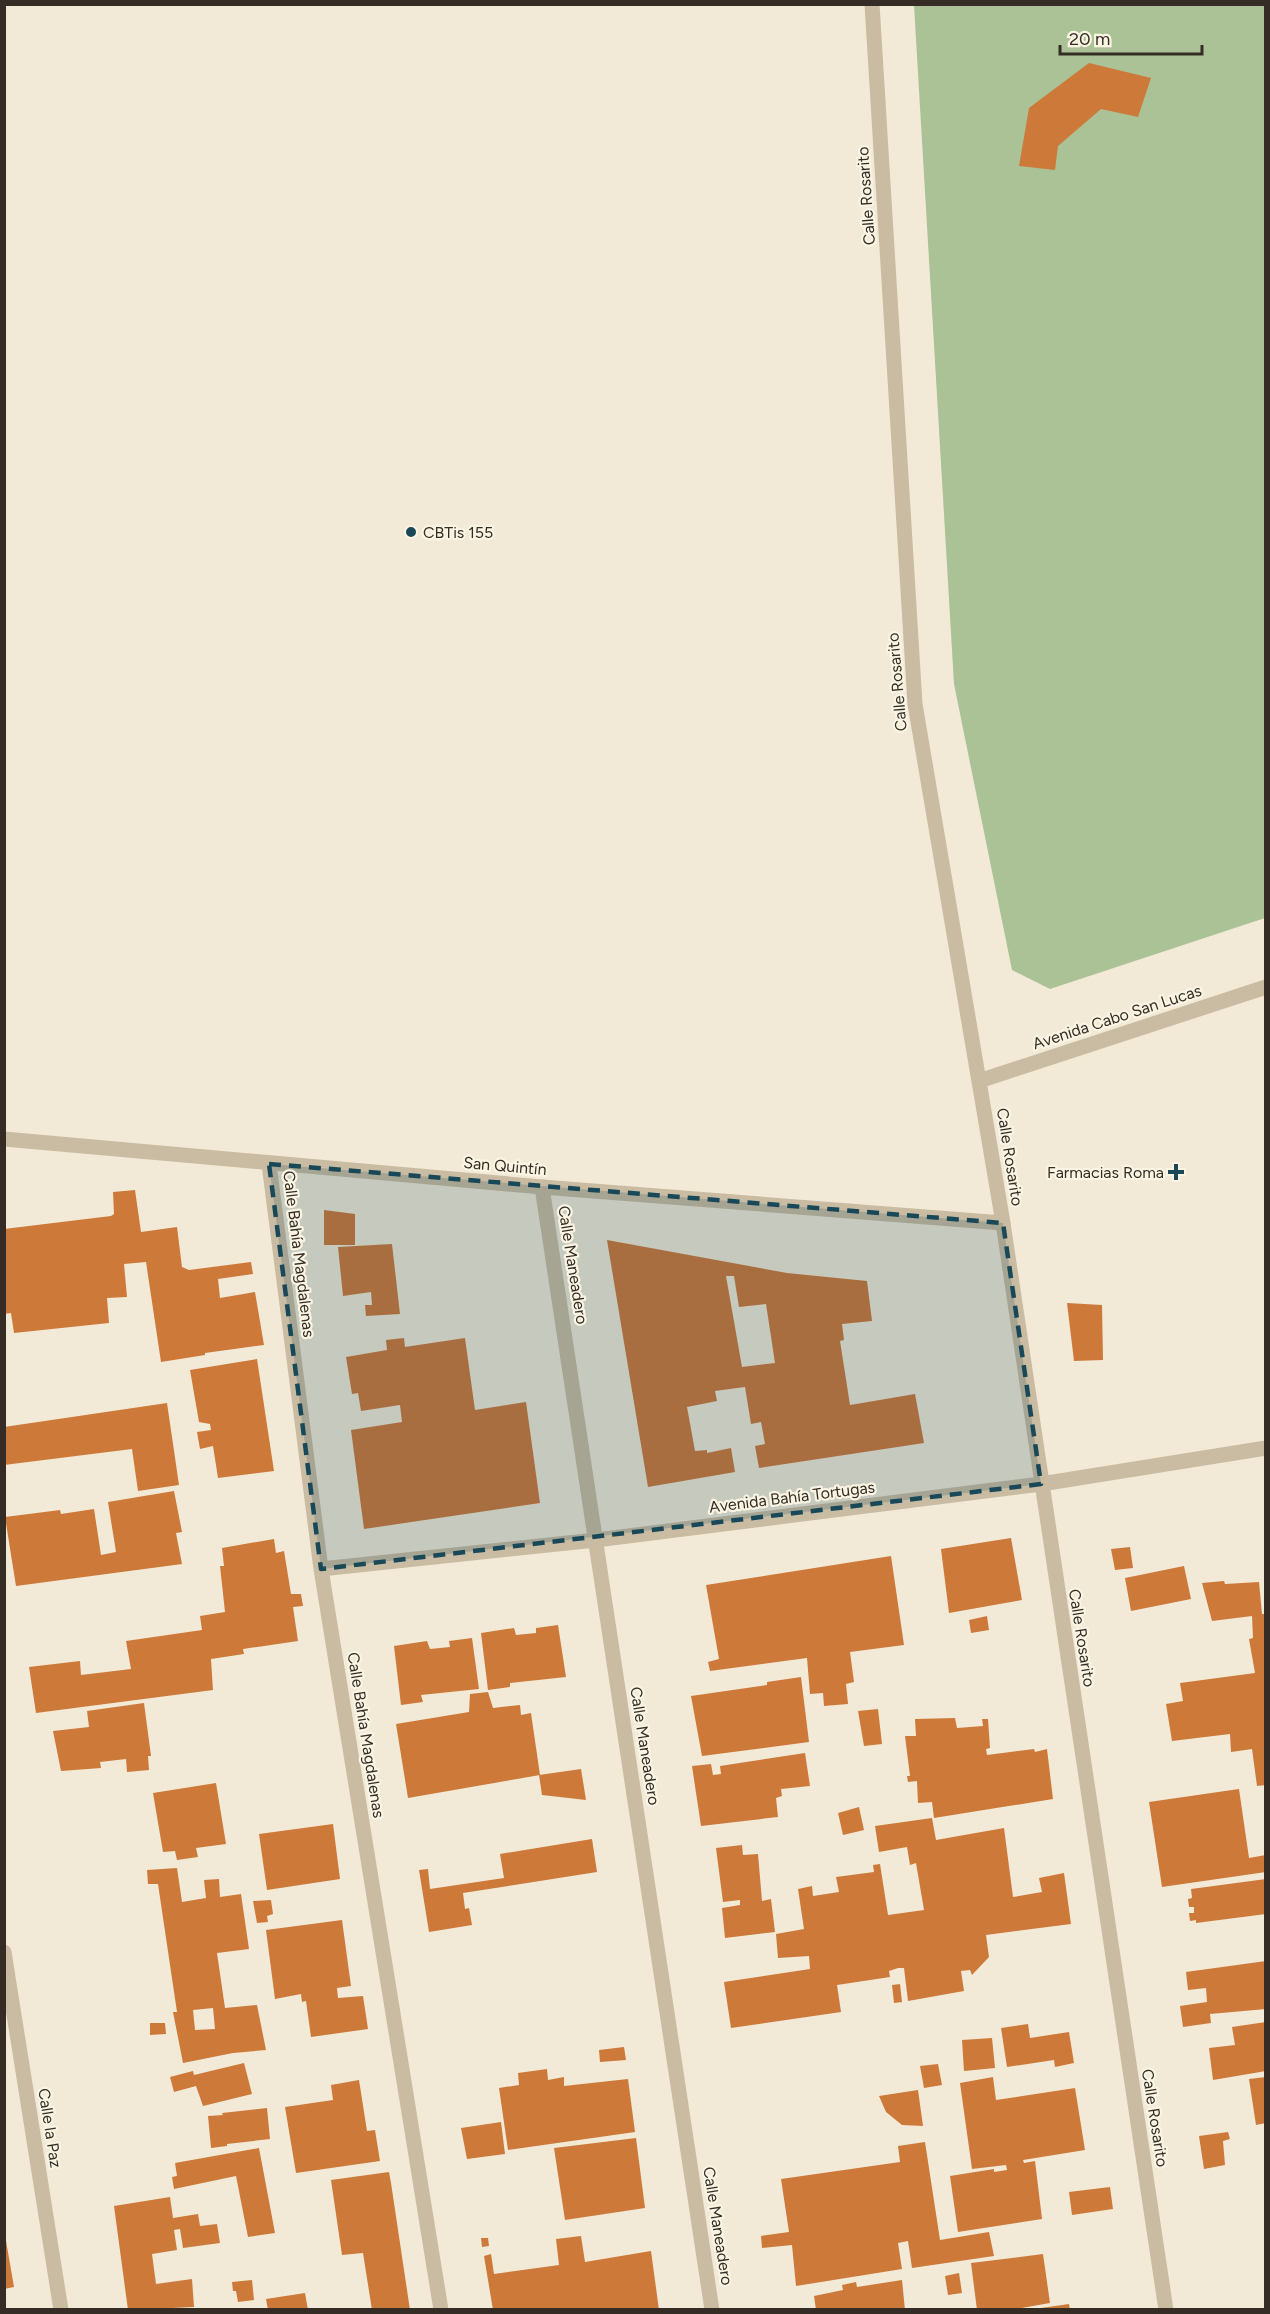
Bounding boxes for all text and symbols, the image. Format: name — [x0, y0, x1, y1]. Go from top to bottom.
scale bar — [1060, 18, 1202, 56]
text: 20 m — [1069, 28, 1110, 50]
street label: Calle Rosarito — [853, 146, 879, 246]
place label: CBTis 155 — [423, 523, 493, 542]
marker: CBTis 155 — [404, 525, 418, 539]
street label: Calle Rosarito — [883, 632, 911, 732]
street label: Avenida Cabo San Lucas — [1030, 981, 1204, 1053]
street label: Calle Rosarito — [993, 1107, 1027, 1207]
street label: San Quintín — [463, 1153, 548, 1179]
place label: Farmacias Roma — [1047, 1163, 1164, 1182]
marker: Farmacias Roma — [1169, 1165, 1183, 1179]
street label: Calle Bahía Magdalenas — [279, 1170, 319, 1338]
street label: Calle Maneadero — [554, 1204, 592, 1326]
street label: Avenida Bahía Tortugas — [708, 1477, 876, 1517]
street label: Calle Rosarito — [1065, 1588, 1099, 1688]
street label: Calle Bahía Magdalenas — [344, 1651, 388, 1819]
street label: Calle Maneadero — [626, 1685, 664, 1807]
street label: Calle Rosarito — [1138, 2068, 1172, 2168]
street label: Calle la Paz — [34, 2087, 66, 2169]
street label: Calle Maneadero — [699, 2165, 737, 2287]

